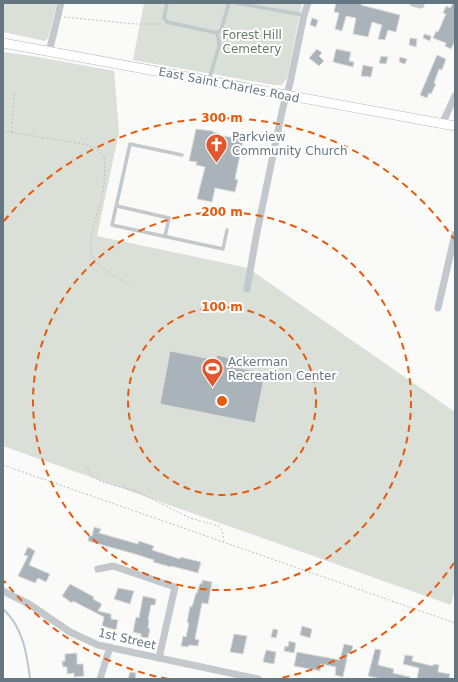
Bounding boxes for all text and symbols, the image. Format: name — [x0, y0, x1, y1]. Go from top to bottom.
park label: Forest Hill Cemetery — [222, 28, 282, 56]
street label: East Saint Charles Road — [157, 64, 301, 106]
text: 300 m — [201, 111, 243, 125]
place label: Parkview Community Church — [232, 130, 348, 158]
church icon: Parkview Community Church — [204, 131, 230, 164]
text: 200 m — [201, 205, 243, 219]
text: 100 m — [201, 300, 243, 314]
place label: Ackerman Recreation Center — [228, 355, 336, 383]
sports icon: Ackerman Recreation Center — [199, 356, 225, 389]
centre of rings — [215, 394, 229, 408]
street label: 1st Street — [97, 626, 158, 653]

